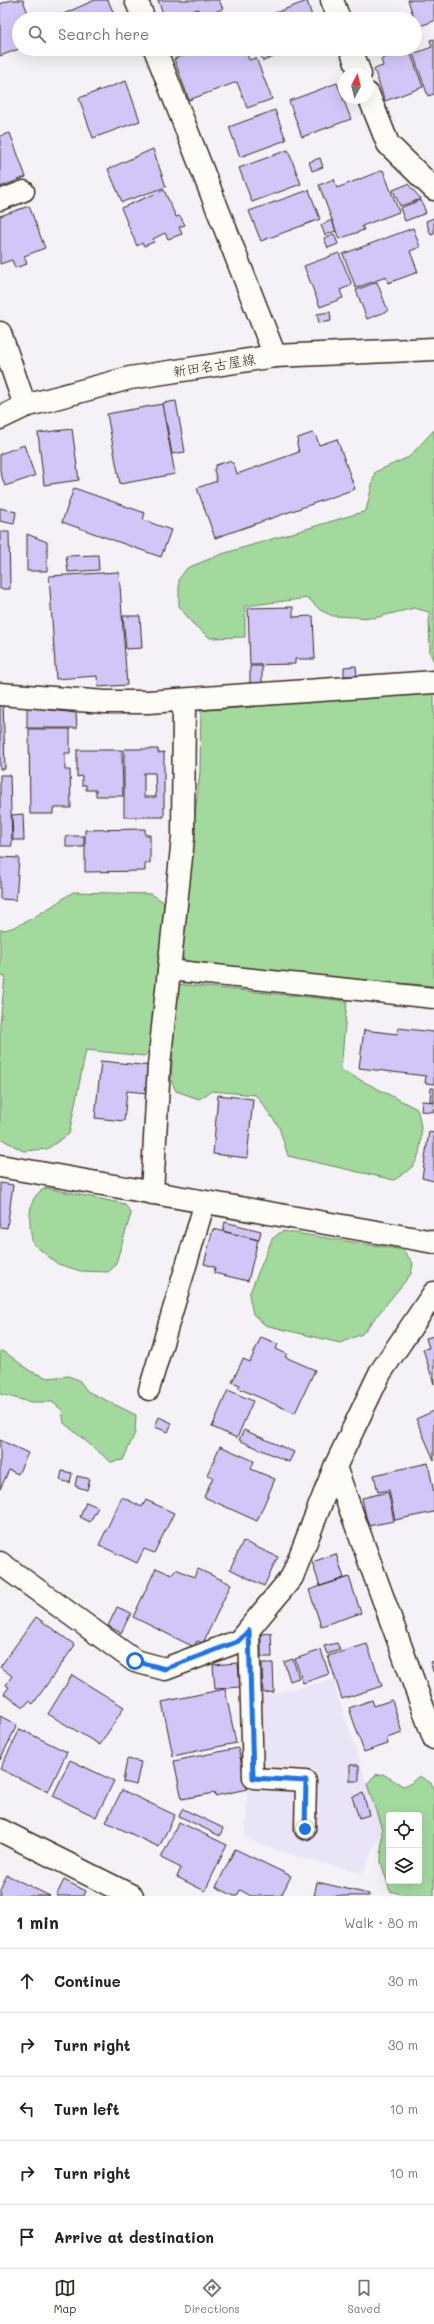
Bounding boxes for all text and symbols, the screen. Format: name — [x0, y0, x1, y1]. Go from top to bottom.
search box — [12, 12, 422, 56]
icon: search — [26, 23, 48, 45]
text: Search here — [58, 24, 149, 44]
north arrow — [338, 68, 374, 104]
street label: 新田名古屋線 — [171, 349, 257, 381]
route start — [126, 1652, 144, 1670]
map controls — [386, 1812, 422, 1884]
button: locate — [386, 1812, 422, 1848]
route end — [296, 1820, 314, 1838]
button: layers — [386, 1848, 422, 1884]
text: 1 min — [16, 1911, 59, 1933]
text: Walk · 80 m — [344, 1914, 418, 1931]
icon: ahead — [16, 1970, 38, 1992]
text: Continue — [54, 1971, 121, 1991]
text: 30 m — [388, 1972, 418, 1989]
icon: right — [16, 2034, 38, 2056]
text: Turn right — [54, 2035, 131, 2055]
text: 30 m — [388, 2036, 418, 2053]
icon: left — [16, 2098, 38, 2120]
text: Turn left — [54, 2099, 119, 2119]
text: 10 m — [390, 2100, 418, 2117]
icon: right — [16, 2162, 38, 2184]
text: Turn right — [54, 2163, 131, 2183]
text: 10 m — [390, 2164, 418, 2181]
icon: arrive — [16, 2226, 38, 2248]
text: Arrive at destination — [54, 2227, 214, 2247]
tab: Map — [54, 2277, 76, 2316]
tab: Directions — [184, 2277, 240, 2316]
tab: Saved — [347, 2277, 380, 2316]

